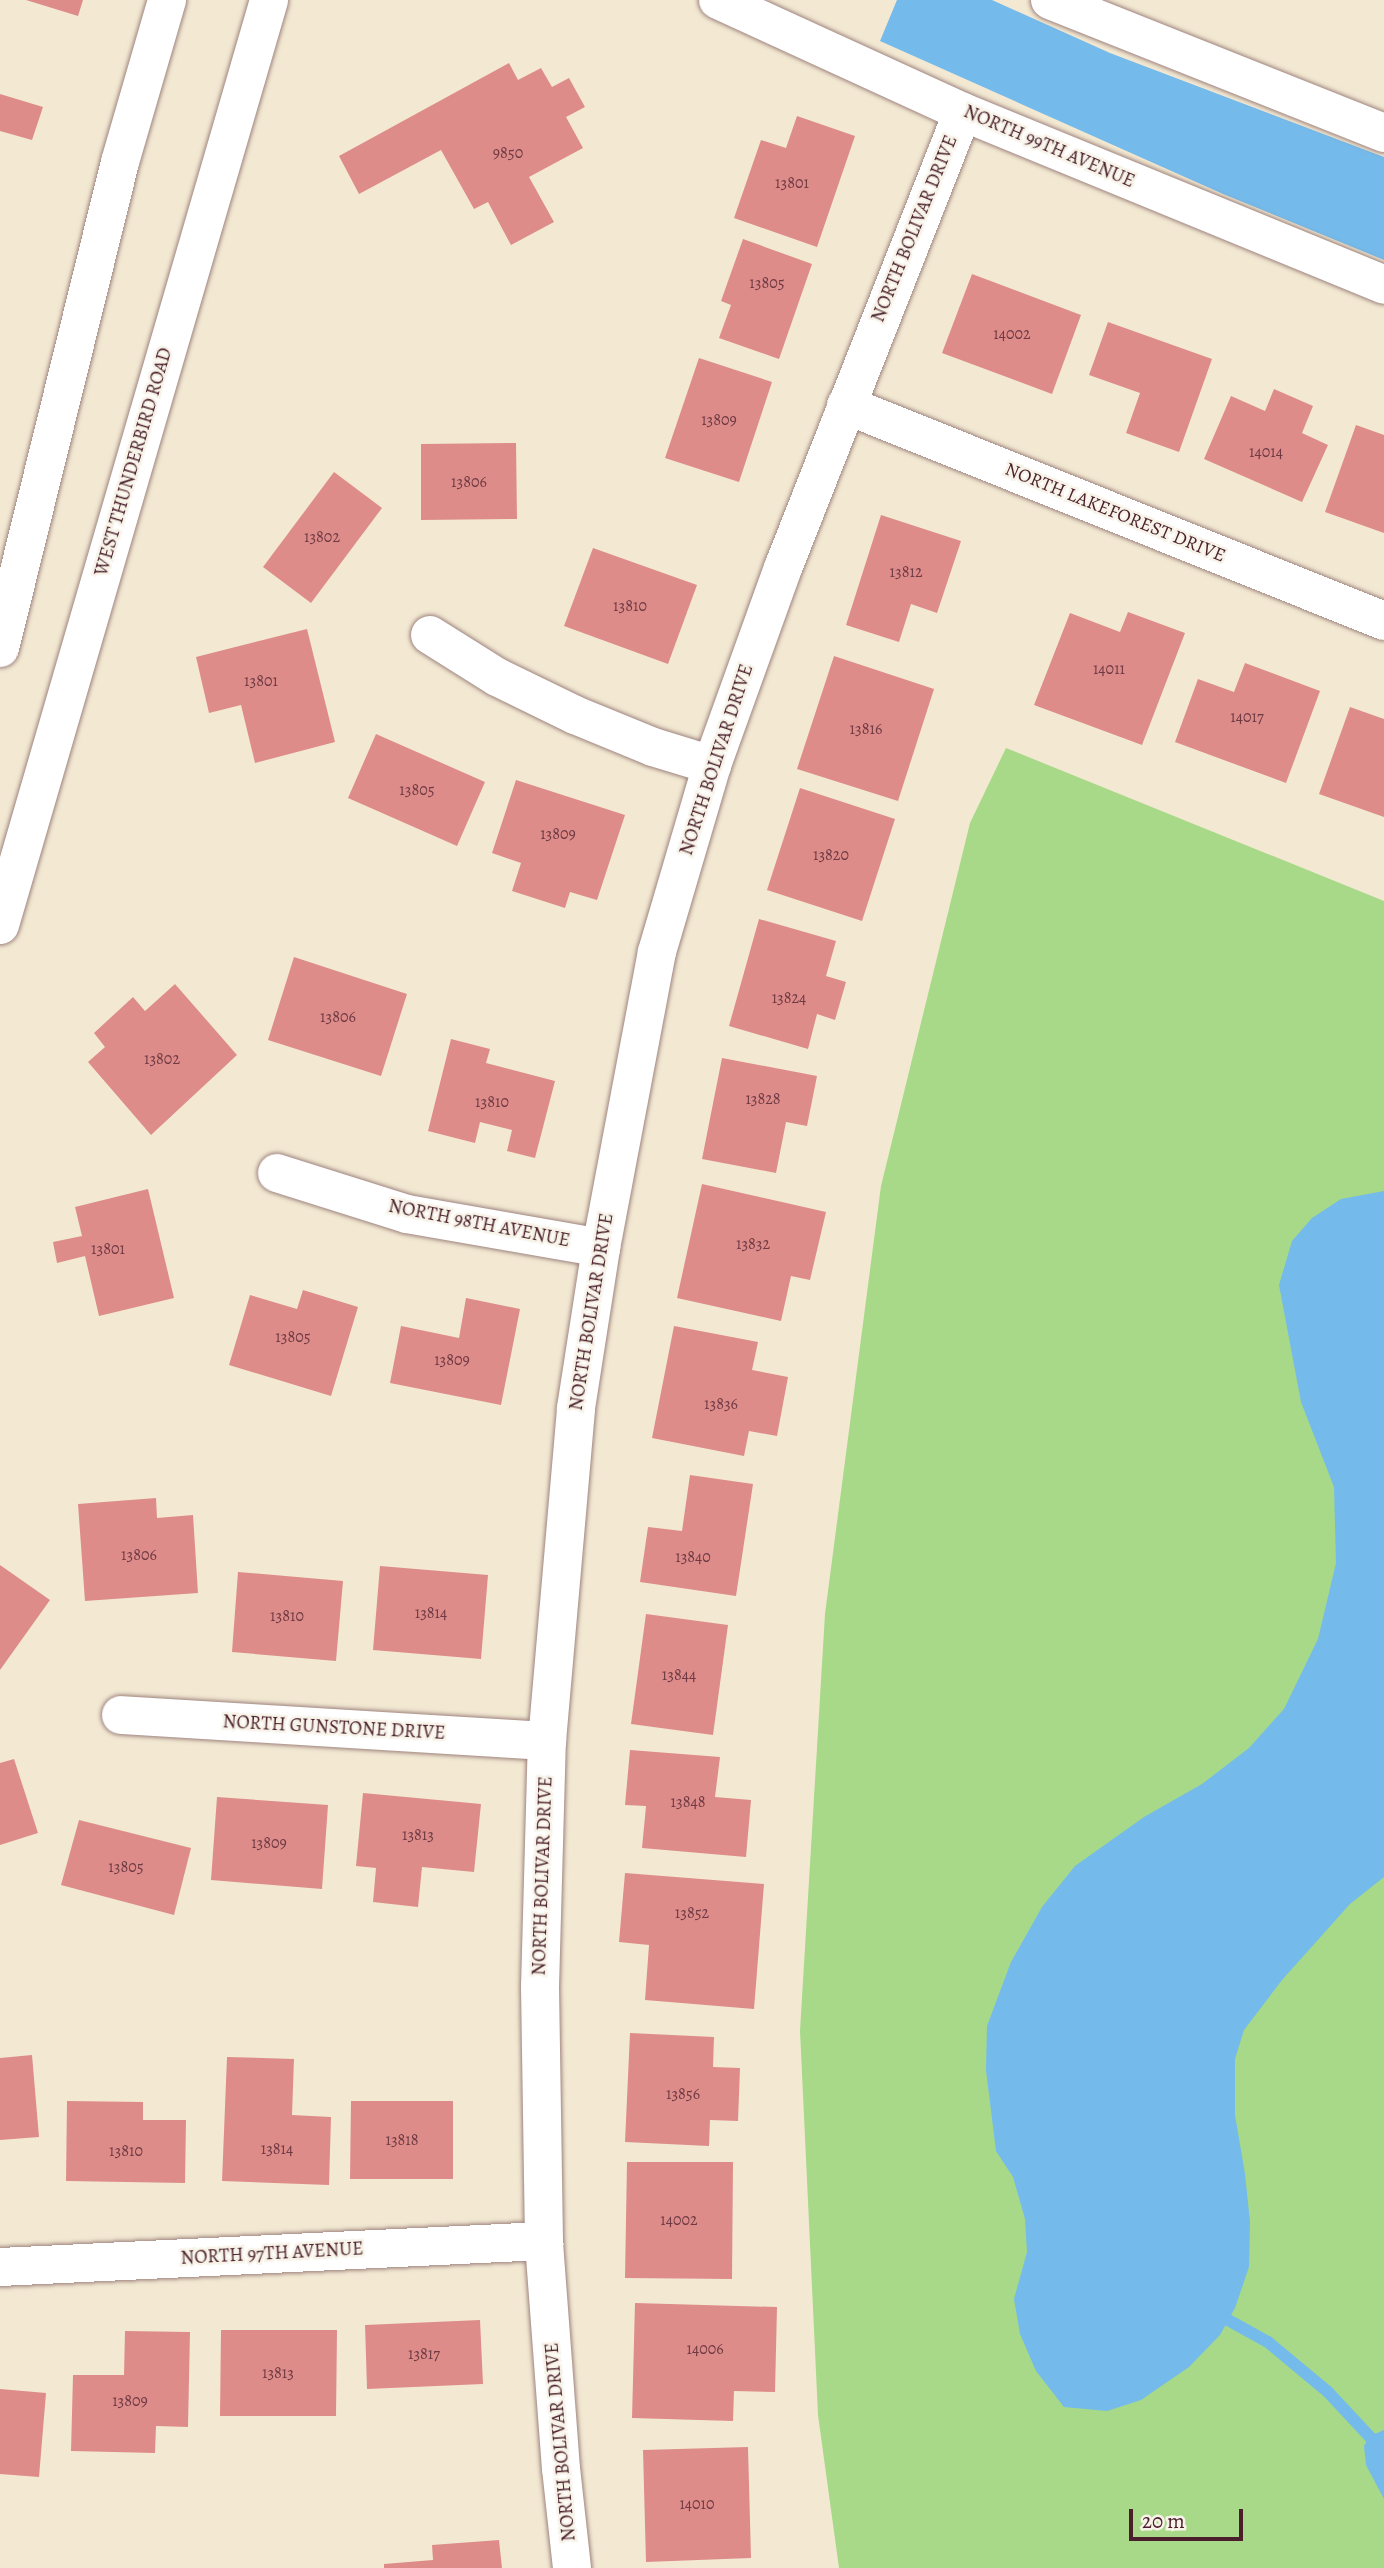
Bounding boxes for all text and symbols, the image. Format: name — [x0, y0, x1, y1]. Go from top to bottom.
street label: NORTH 99TH AVENUE — [960, 101, 1138, 193]
street label: NORTH BOLIVAR DRIVE — [867, 132, 963, 326]
house number: 9850 — [493, 143, 523, 163]
house number: 13801 — [775, 173, 809, 193]
house number: 13805 — [749, 273, 785, 293]
house number: 14002 — [993, 324, 1031, 344]
street label: WEST THUNDERBIRD ROAD — [90, 345, 178, 579]
house number: 13809 — [701, 410, 737, 430]
house number: 14014 — [1249, 442, 1283, 462]
street label: NORTH LAKEFOREST DRIVE — [1001, 458, 1229, 568]
house number: 13806 — [451, 472, 487, 492]
house number: 13802 — [304, 527, 340, 547]
house number: 13812 — [890, 562, 922, 582]
house number: 13810 — [613, 596, 647, 616]
house number: 14011 — [1093, 659, 1125, 679]
street label: NORTH BOLIVAR DRIVE — [675, 662, 759, 858]
house number: 13801 — [244, 671, 278, 691]
house number: 14017 — [1230, 707, 1264, 727]
house number: 13816 — [850, 719, 882, 739]
house number: 13805 — [399, 780, 435, 800]
house number: 13809 — [540, 824, 576, 844]
house number: 13820 — [813, 845, 849, 865]
house number: 13824 — [772, 988, 806, 1008]
house number: 13806 — [320, 1007, 356, 1027]
house number: 13802 — [144, 1049, 180, 1069]
house number: 13828 — [745, 1089, 781, 1109]
house number: 13810 — [475, 1092, 509, 1112]
street label: NORTH 98TH AVENUE — [386, 1195, 572, 1253]
street label: NORTH BOLIVAR DRIVE — [565, 1212, 619, 1412]
house number: 13832 — [736, 1234, 770, 1254]
house number: 13801 — [91, 1239, 125, 1259]
house number: 13805 — [275, 1327, 311, 1347]
house number: 13809 — [434, 1350, 470, 1370]
house number: 13836 — [704, 1394, 738, 1414]
house number: 13806 — [121, 1545, 157, 1565]
house number: 13840 — [675, 1547, 711, 1567]
house number: 13814 — [415, 1603, 447, 1623]
house number: 13810 — [270, 1606, 304, 1626]
house number: 13844 — [662, 1665, 696, 1685]
street label: NORTH GUNSTONE DRIVE — [222, 1711, 446, 1745]
street label: NORTH BOLIVAR DRIVE — [528, 1776, 558, 1976]
house number: 13848 — [671, 1792, 705, 1812]
house number: 13813 — [402, 1825, 434, 1845]
house number: 13809 — [251, 1833, 287, 1853]
house number: 13805 — [108, 1857, 144, 1877]
house number: 13852 — [675, 1903, 709, 1923]
house number: 13856 — [666, 2084, 700, 2104]
house number: 13818 — [385, 2130, 419, 2150]
house number: 13814 — [261, 2139, 293, 2159]
house number: 13810 — [109, 2141, 143, 2161]
house number: 14002 — [660, 2210, 698, 2230]
street label: NORTH 97TH AVENUE — [180, 2238, 364, 2270]
house number: 14006 — [686, 2339, 724, 2359]
street label: NORTH BOLIVAR DRIVE — [541, 2342, 581, 2542]
house number: 13817 — [408, 2344, 440, 2364]
house number: 13813 — [262, 2363, 294, 2383]
house number: 13809 — [112, 2391, 148, 2411]
house number: 14010 — [679, 2494, 715, 2514]
scale bar — [1132, 2494, 1246, 2538]
text: 20 m — [1142, 2507, 1185, 2535]

